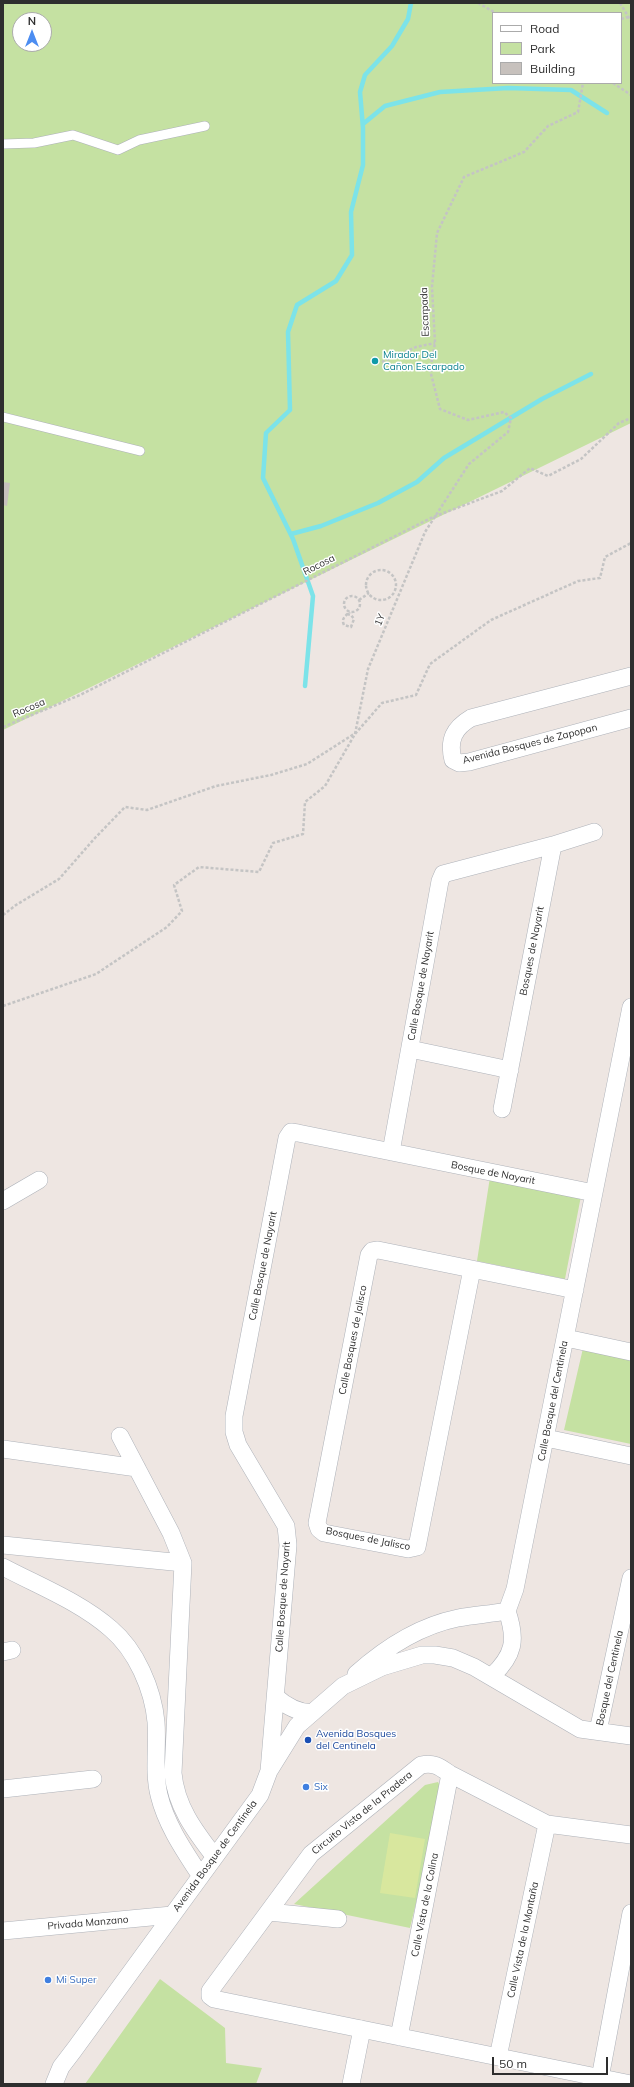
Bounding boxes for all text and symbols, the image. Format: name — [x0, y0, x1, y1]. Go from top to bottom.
north arrow — [12, 12, 52, 52]
legend — [492, 12, 622, 84]
text: N — [28, 14, 36, 28]
text: Road — [530, 21, 559, 36]
text: Park — [530, 41, 555, 56]
text: Building — [530, 61, 575, 76]
street label: Escarpada — [418, 287, 432, 337]
place label: Mirador Del Cañon Escarpado — [383, 349, 465, 372]
marker: Mirador Del Cañon Escarpado — [370, 356, 380, 366]
street label: Rocosa — [301, 552, 337, 578]
street label: 1Y — [372, 612, 388, 628]
street label: Rocosa — [11, 696, 47, 720]
street label: Avenida Bosques de Zapopan — [461, 721, 599, 767]
street label: Bosques de Nayarit — [517, 905, 547, 997]
street label: Calle Bosque de Nayarit — [405, 930, 437, 1042]
street label: Bosque de Nayarit — [450, 1159, 536, 1187]
street label: Calle Bosque de Nayarit — [247, 1210, 279, 1322]
street label: Calle Bosques de Jalisco — [336, 1284, 370, 1396]
street label: Calle Bosque del Centinela — [535, 1340, 571, 1462]
street label: Bosques de Jalisco — [325, 1525, 411, 1553]
street label: Calle Bosque de Nayarit — [273, 1541, 293, 1653]
street label: Bosque del Centinela — [594, 1629, 626, 1727]
place label: Avenida Bosques del Centinela — [316, 1728, 396, 1752]
marker: Avenida Bosques del Centinela — [303, 1735, 313, 1745]
street label: Circuito Vista de la Pradera — [309, 1769, 415, 1857]
place label: Six — [314, 1781, 328, 1793]
marker: Six — [301, 1782, 311, 1792]
street label: Avenida Bosque de Centinela — [170, 1798, 260, 1914]
street label: Calle Vista de la Colina — [409, 1852, 441, 1958]
street label: Calle Vista de la Montaña — [505, 1881, 541, 1999]
street label: Privada Manzano — [47, 1913, 129, 1933]
place label: Mi Super — [56, 1974, 97, 1986]
marker: Mi Super — [43, 1975, 53, 1985]
scale bar — [494, 2049, 610, 2075]
text: 50 m — [499, 2056, 527, 2071]

